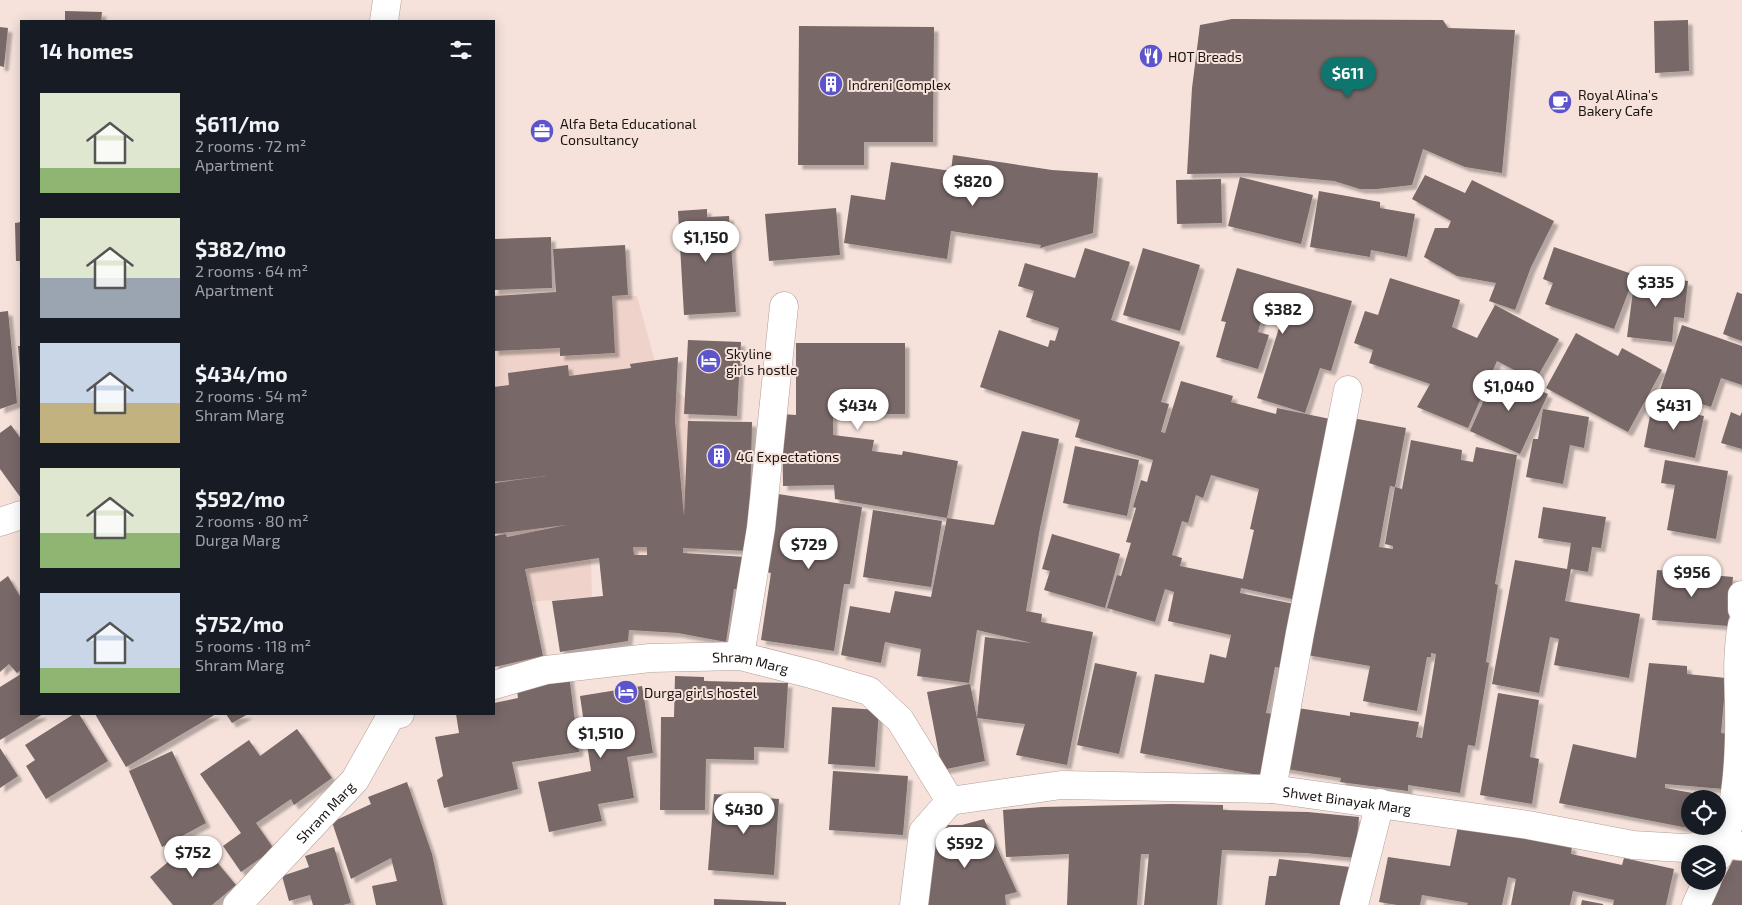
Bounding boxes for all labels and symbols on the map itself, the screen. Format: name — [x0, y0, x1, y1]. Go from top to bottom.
restaurant icon: HOT Breads — [1138, 43, 1164, 69]
place label: HOT Breads — [1168, 48, 1242, 65]
pin: $611 — [1318, 56, 1378, 99]
building icon: Indreni Complex — [818, 71, 844, 97]
place label: Indreni Complex — [848, 76, 951, 93]
place label: Royal Alina's Bakery Cafe — [1578, 86, 1658, 119]
cafe icon: Royal Alina's Bakery Cafe — [1547, 89, 1573, 115]
place label: Alfa Beta Educational Consultancy — [560, 115, 697, 148]
office icon: Alfa Beta Educational Consultancy — [529, 118, 555, 144]
pin: $820 — [943, 164, 1003, 207]
pin: $1,150 — [665, 220, 747, 263]
pin: $335 — [1626, 266, 1686, 308]
pin: $382 — [1253, 292, 1313, 335]
place label: Skyline girls hostle — [726, 345, 798, 378]
hotel icon: Skyline girls hostle — [696, 348, 722, 374]
pin: $1,040 — [1468, 370, 1550, 412]
pin: $434 — [828, 388, 888, 431]
pin: $431 — [1644, 388, 1704, 431]
building icon: 4G Expectations — [706, 443, 732, 469]
place label: 4G Expectations — [736, 448, 839, 465]
pin: $729 — [779, 528, 839, 570]
pin: $956 — [1662, 556, 1722, 598]
street label: Shram Marg — [712, 647, 791, 677]
hotel icon: Durga girls hostel — [613, 679, 639, 705]
place label: Durga girls hostel — [644, 684, 758, 701]
pin: $1,510 — [560, 716, 642, 759]
street label: Shram Marg — [292, 778, 358, 846]
street label: Shwet Binayak Marg — [1282, 782, 1413, 817]
pin: $430 — [714, 792, 774, 835]
pin: $592 — [935, 826, 995, 869]
pin: $752 — [163, 836, 223, 878]

